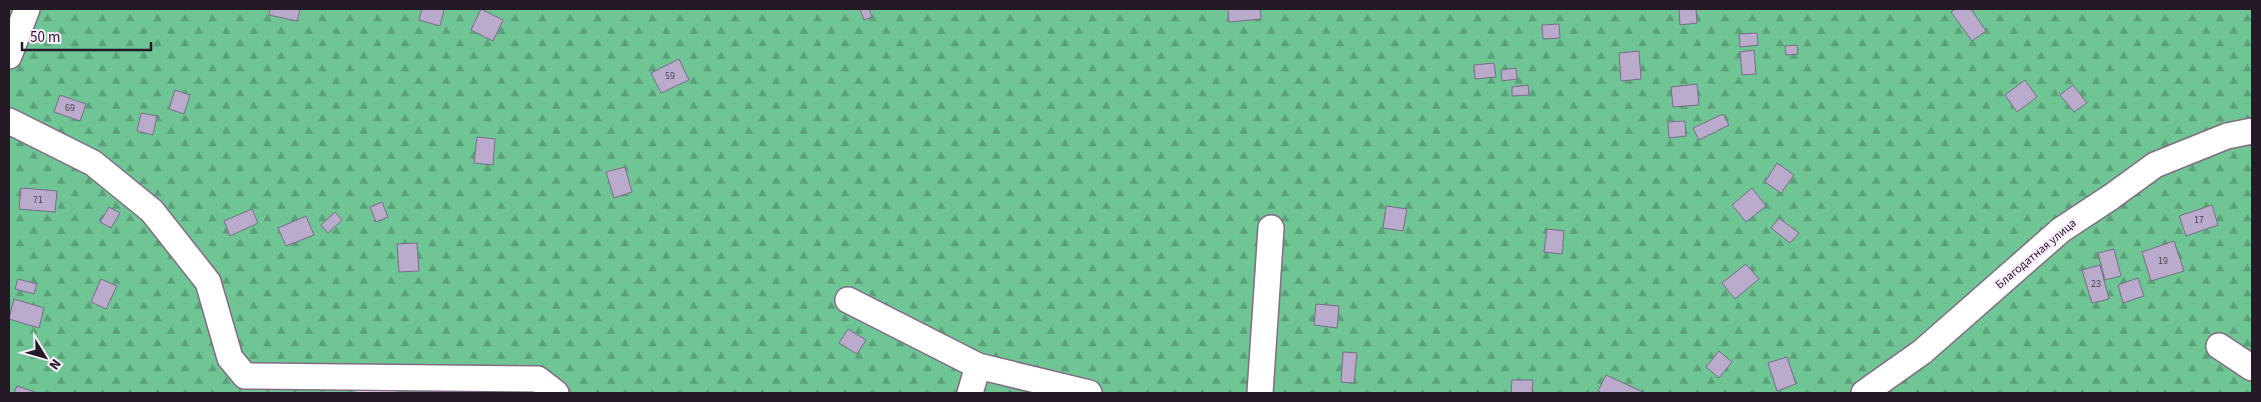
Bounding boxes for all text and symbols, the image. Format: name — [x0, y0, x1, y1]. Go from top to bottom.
scale bar — [22, 20, 151, 52]
text: 50 m — [30, 27, 60, 48]
house number: 59 — [665, 69, 675, 83]
house number: 69 — [65, 101, 75, 115]
house number: 71 — [33, 193, 43, 207]
house number: 17 — [2194, 213, 2204, 227]
street label: Благодатная улица — [1992, 215, 2080, 293]
house number: 19 — [2158, 254, 2168, 268]
house number: 23 — [2091, 277, 2101, 291]
north arrow — [20, 332, 70, 382]
text: N — [44, 354, 65, 374]

